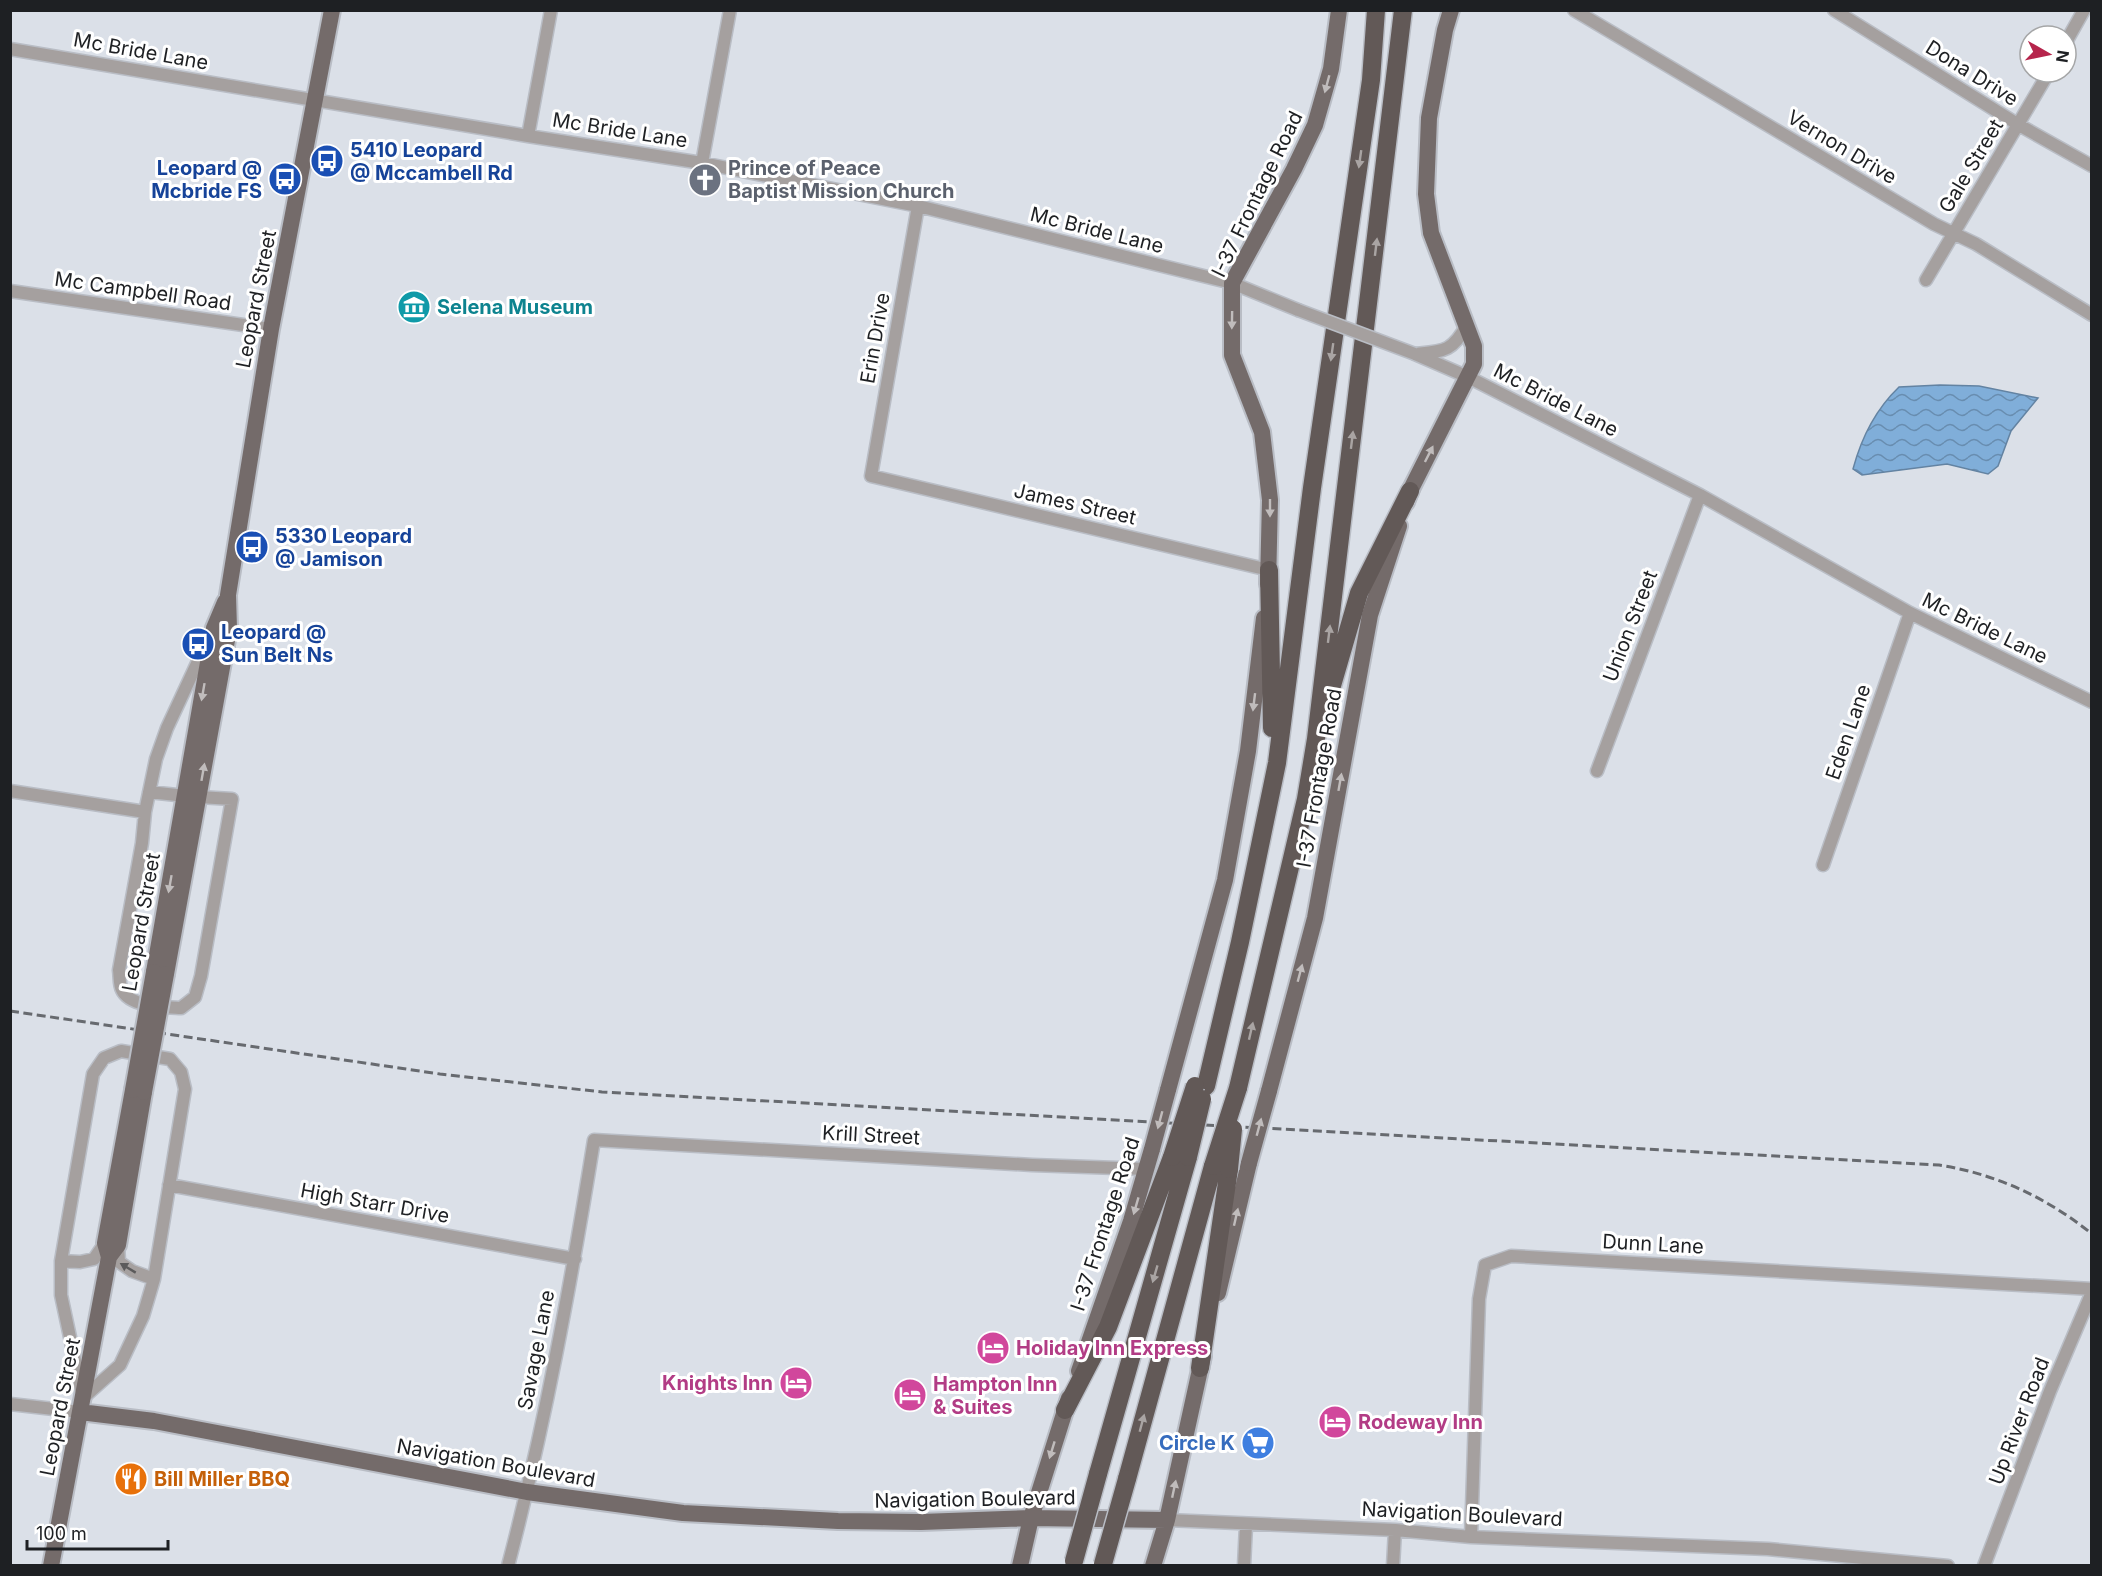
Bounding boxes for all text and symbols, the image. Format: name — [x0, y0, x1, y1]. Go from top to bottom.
north arrow — [2018, 24, 2078, 84]
street label: Mc Bride Lane — [72, 27, 210, 75]
street label: Dona Drive — [1921, 35, 2023, 111]
text: N — [2052, 49, 2074, 64]
one-way arrow — [1321, 74, 1331, 93]
street label: Vernon Drive — [1783, 105, 1901, 189]
street label: Mc Bride Lane — [551, 107, 689, 153]
street label: I-37 Frontage Road — [1206, 107, 1308, 281]
street label: Gale Street — [1934, 115, 2008, 217]
place label: 5410 Leopard @ Mccambell Rd — [350, 138, 513, 185]
bus stop icon: 5410 Leopard @ Mccambell Rd — [309, 143, 345, 179]
one-way arrow — [1355, 150, 1364, 169]
place label: Leopard @ Mcbride FS — [151, 156, 262, 203]
place label: Prince of Peace Baptist Mission Church — [728, 156, 954, 203]
bus stop icon: Leopard @ Mcbride FS — [267, 161, 303, 197]
church icon: Prince of Peace Baptist Mission Church — [687, 162, 723, 198]
street label: Mc Bride Lane — [1028, 202, 1166, 258]
street label: Leopard Street — [231, 227, 281, 370]
one-way arrow — [1371, 237, 1380, 256]
street label: Mc Campbell Road — [53, 267, 233, 315]
museum icon: Selena Museum — [396, 289, 432, 325]
street label: Erin Drive — [855, 291, 895, 385]
place label: Selena Museum — [437, 295, 593, 319]
one-way arrow — [1227, 310, 1237, 329]
one-way arrow — [1327, 343, 1336, 362]
street label: Mc Bride Lane — [1490, 358, 1622, 442]
one-way arrow — [1347, 431, 1357, 450]
one-way arrow — [1423, 445, 1433, 463]
street label: James Street — [1012, 478, 1139, 530]
one-way arrow — [1265, 499, 1275, 518]
place label: 5330 Leopard @ Jamison — [275, 524, 412, 571]
bus stop icon: 5330 Leopard @ Jamison — [234, 529, 270, 565]
street label: Union Street — [1598, 566, 1662, 685]
street label: Mc Bride Lane — [1918, 587, 2052, 669]
place label: Leopard @ Sun Belt Ns — [221, 620, 333, 667]
one-way arrow — [1324, 624, 1333, 643]
bus stop icon: Leopard @ Sun Belt Ns — [180, 626, 216, 662]
street label: Eden Lane — [1820, 681, 1876, 783]
one-way arrow — [198, 683, 207, 702]
street label: I-37 Frontage Road — [1291, 687, 1347, 869]
one-way arrow — [1249, 693, 1258, 712]
one-way arrow — [199, 762, 208, 781]
one-way arrow — [1335, 773, 1344, 792]
street label: Leopard Street — [117, 850, 165, 993]
one-way arrow — [165, 875, 174, 894]
one-way arrow — [1296, 964, 1305, 982]
one-way arrow — [1247, 1022, 1257, 1040]
one-way arrow — [1154, 1110, 1164, 1129]
one-way arrow — [1255, 1118, 1264, 1136]
street label: Krill Street — [822, 1120, 921, 1150]
street label: I-37 Frontage Road — [1066, 1134, 1144, 1314]
street label: High Starr Drive — [299, 1178, 451, 1228]
one-way arrow — [1131, 1197, 1140, 1215]
one-way arrow — [1232, 1208, 1242, 1226]
street label: Dunn Lane — [1602, 1229, 1704, 1259]
one-way arrow — [120, 1262, 136, 1273]
one-way arrow — [1150, 1265, 1159, 1283]
street label: Savage Lane — [513, 1288, 559, 1412]
hotel icon: Holiday Inn Express — [975, 1330, 1011, 1366]
street label: Leopard Street — [35, 1335, 85, 1478]
place label: Holiday Inn Express — [1016, 1336, 1208, 1360]
street label: Up River Road — [1984, 1354, 2054, 1488]
hotel icon: Knights Inn — [778, 1365, 814, 1401]
place label: Knights Inn — [662, 1371, 773, 1395]
place label: Hampton Inn & Suites — [933, 1372, 1058, 1419]
hotel icon: Hampton Inn & Suites — [892, 1377, 928, 1413]
hotel icon: Rodeway Inn — [1317, 1404, 1353, 1440]
place label: Rodeway Inn — [1358, 1410, 1483, 1434]
one-way arrow — [1138, 1414, 1148, 1432]
supermarket icon: Circle K — [1240, 1425, 1276, 1461]
place label: Circle K — [1159, 1431, 1235, 1455]
street label: Navigation Boulevard — [395, 1434, 597, 1492]
one-way arrow — [1047, 1441, 1056, 1459]
restaurant icon: Bill Miller BBQ — [113, 1461, 149, 1497]
place label: Bill Miller BBQ — [154, 1467, 290, 1491]
one-way arrow — [1170, 1479, 1179, 1498]
street label: Navigation Boulevard — [874, 1485, 1076, 1513]
street label: Navigation Boulevard — [1361, 1497, 1563, 1531]
scale bar — [27, 1513, 168, 1551]
text: 100 m — [36, 1523, 87, 1544]

